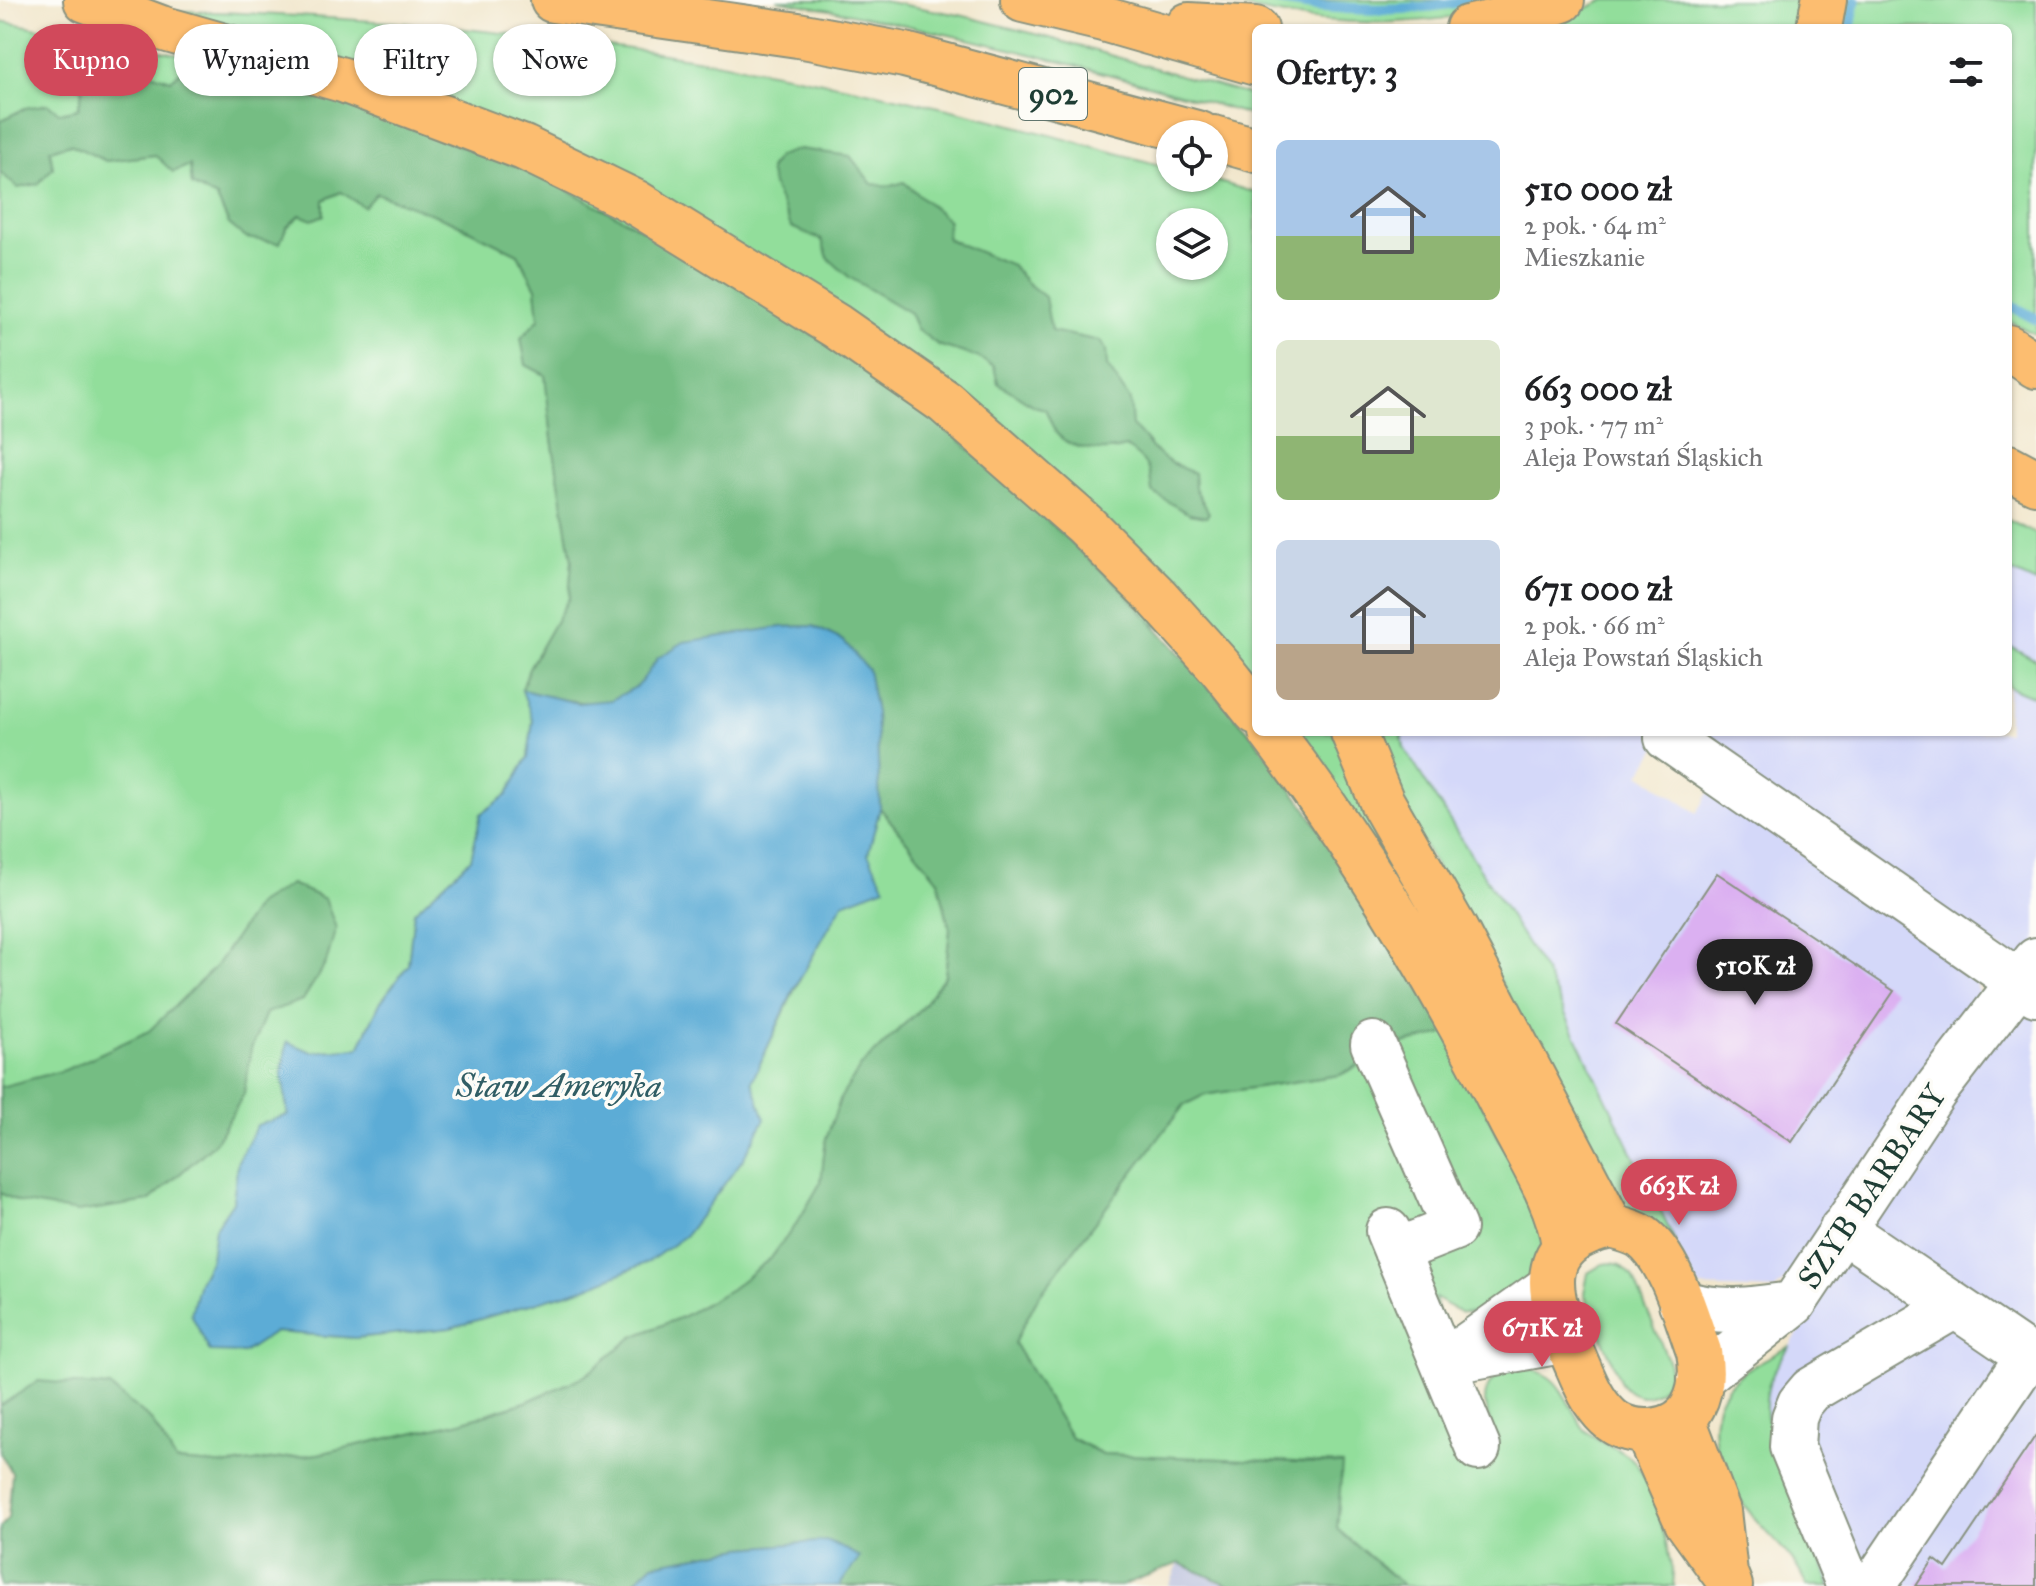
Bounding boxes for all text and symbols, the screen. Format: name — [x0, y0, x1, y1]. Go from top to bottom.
chip: Kupno — [24, 24, 158, 96]
chip: Wynajem — [174, 24, 338, 96]
chip: Filtry — [354, 24, 477, 96]
chip: Nowe — [493, 24, 616, 96]
icon: filters — [1944, 50, 1988, 94]
text: Oferty: 3 — [1276, 52, 1398, 93]
road number: 902 — [1019, 68, 1087, 120]
map controls — [1156, 120, 1228, 280]
button: locate — [1156, 120, 1228, 192]
text: 510 000 zł — [1524, 168, 1672, 209]
icon: home — [1340, 172, 1436, 268]
button: layers — [1156, 208, 1228, 280]
text: 2 pok. · 64 m² — [1524, 209, 1666, 241]
text: Mieszkanie — [1524, 241, 1645, 273]
text: 663 000 zł — [1524, 368, 1671, 409]
icon: home — [1340, 372, 1436, 468]
text: 3 pok. · 77 m² — [1524, 409, 1663, 441]
text: Aleja Powstań Śląskich — [1524, 441, 1763, 473]
text: 671 000 zł — [1524, 568, 1672, 609]
icon: home — [1340, 572, 1436, 668]
text: 2 pok. · 66 m² — [1524, 609, 1665, 641]
text: Aleja Powstań Śląskich — [1524, 641, 1763, 673]
pin: 510K zł — [1681, 939, 1829, 1007]
text: 510K zł — [1715, 949, 1795, 981]
water label: Staw Ameryka — [455, 1065, 662, 1106]
street label: SZYB BARBARY — [1789, 1077, 1955, 1296]
pin: 663K zł — [1605, 1159, 1753, 1227]
text: 663K zł — [1639, 1169, 1719, 1201]
pin: 671K zł — [1468, 1301, 1616, 1369]
text: 671K zł — [1502, 1311, 1582, 1343]

